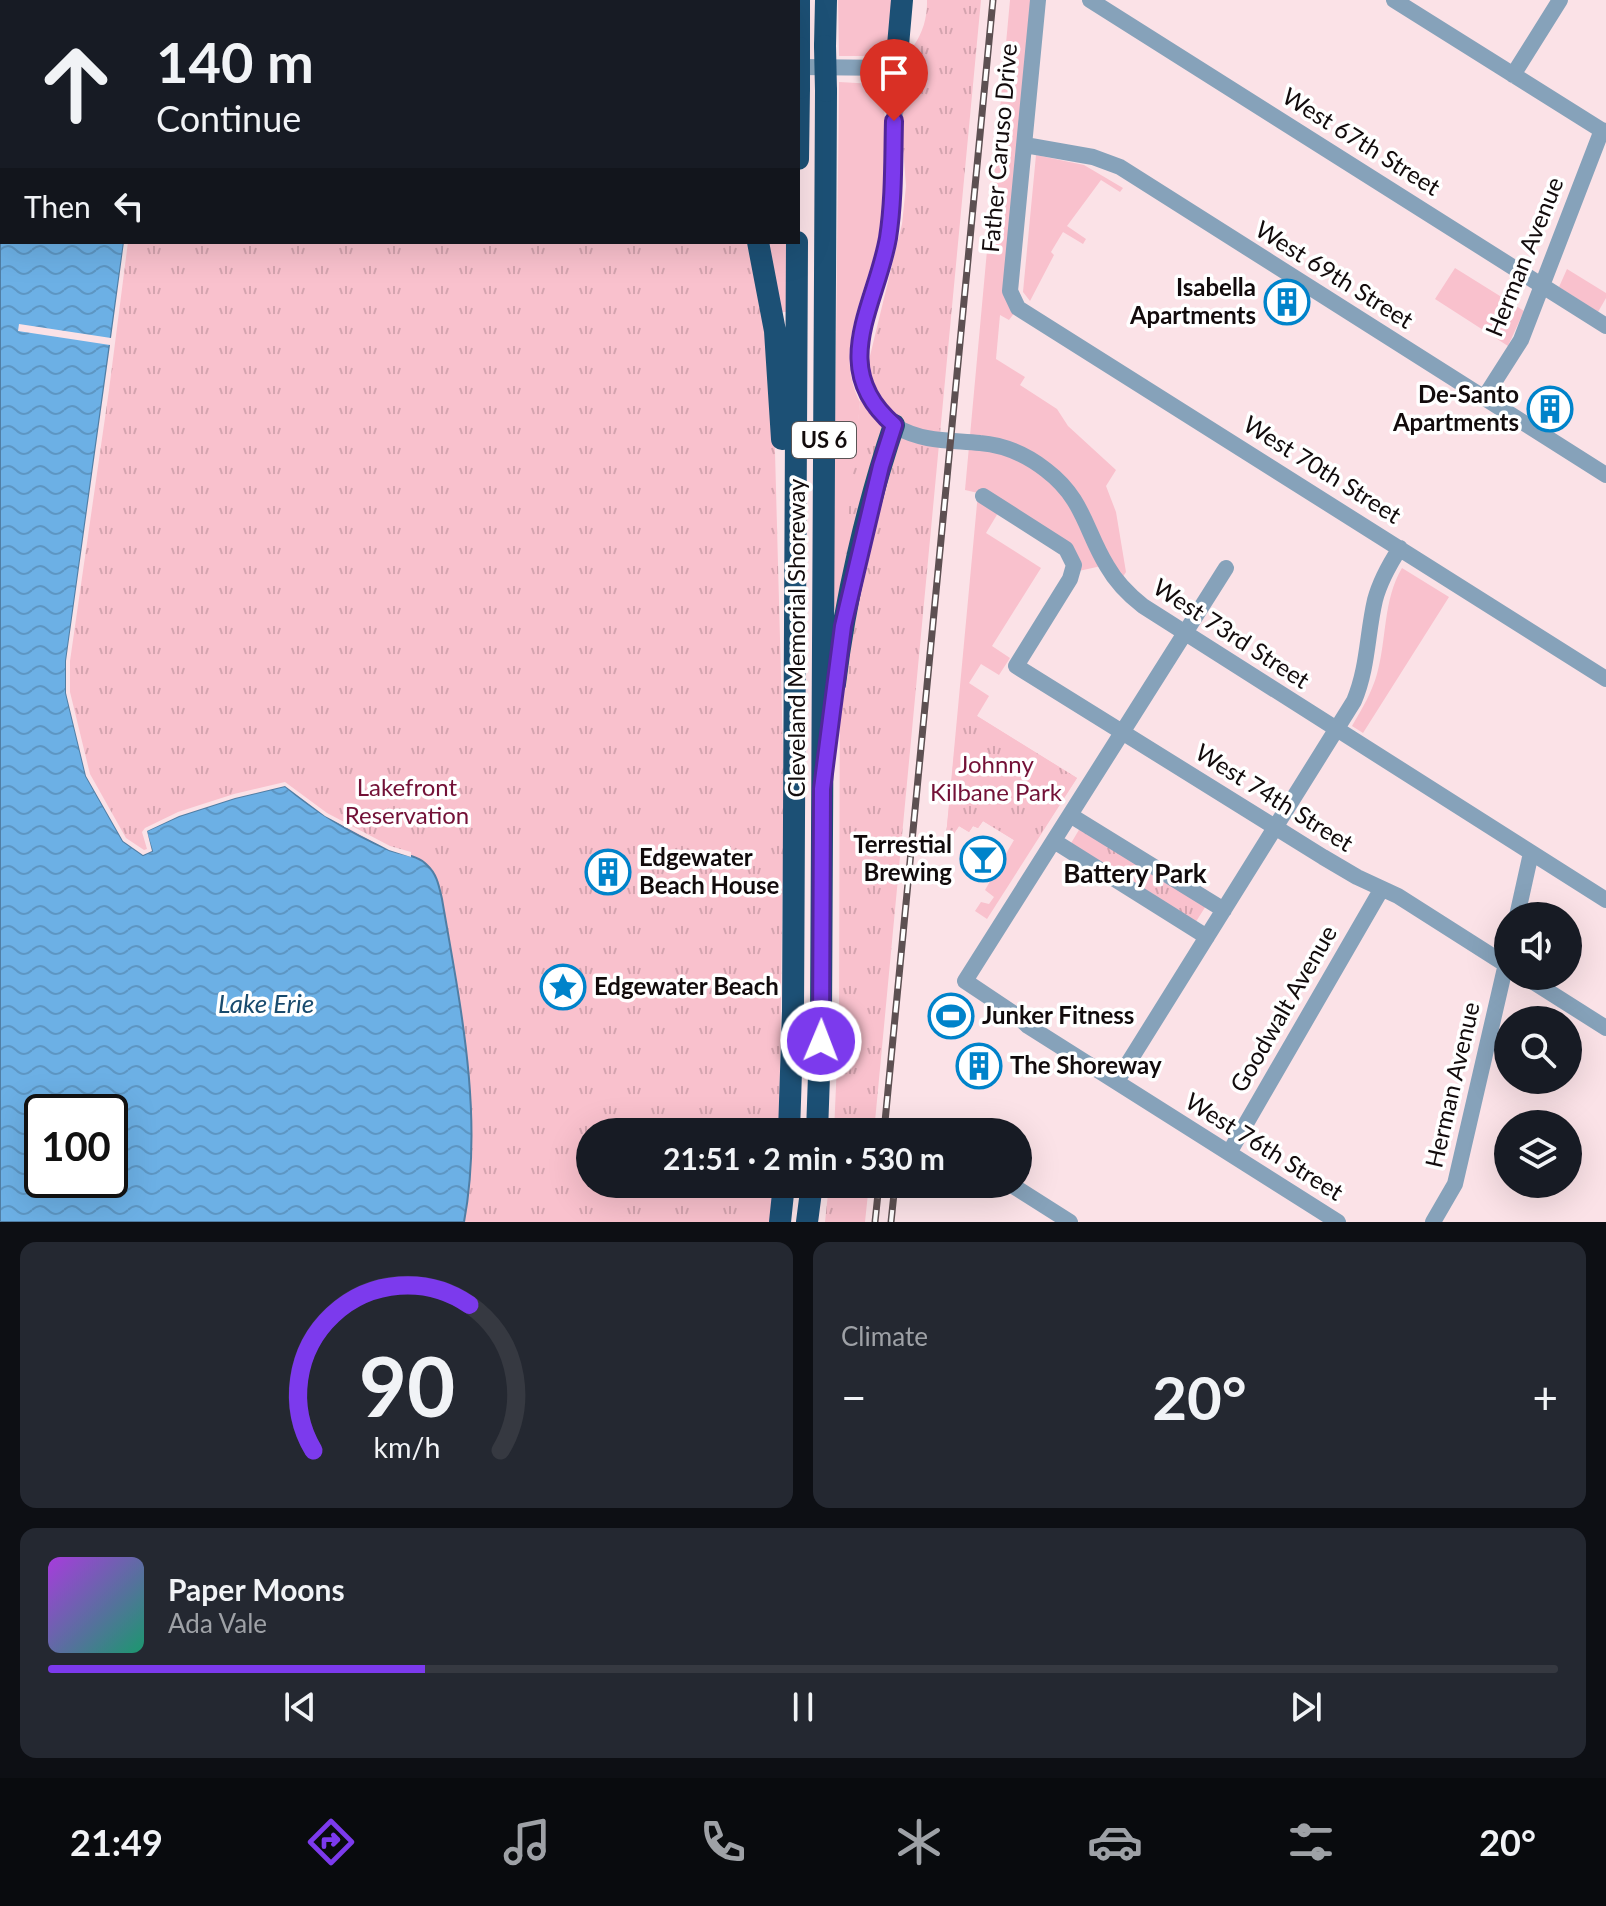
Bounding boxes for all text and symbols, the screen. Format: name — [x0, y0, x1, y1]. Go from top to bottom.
text: 140 m — [156, 28, 314, 95]
icon: ahead — [24, 32, 128, 136]
pin — [860, 39, 928, 121]
street label: Father Caruso Drive — [975, 42, 1022, 254]
icon: arrive — [872, 51, 916, 95]
street label: West 67th Street — [1278, 81, 1446, 201]
text: Continue — [156, 96, 301, 140]
street label: Herman Avenue — [1478, 173, 1569, 340]
icon: left — [107, 184, 151, 228]
text: Then — [24, 188, 91, 224]
street label: West 69th Street — [1251, 214, 1419, 334]
place label: Isabella Apartments — [1129, 272, 1256, 329]
building icon: Isabella Apartments — [1263, 278, 1311, 326]
place label: De-Santo Apartments — [1392, 379, 1519, 436]
building icon: De-Santo Apartments — [1526, 385, 1574, 433]
street label: West 70th Street — [1239, 409, 1407, 529]
road number: US 6 — [792, 422, 856, 458]
street label: Cleveland Memorial Shoreway — [781, 478, 810, 797]
street label: West 73rd Street — [1148, 572, 1316, 694]
street label: West 74th Street — [1191, 737, 1359, 857]
park label: Johnny Kilbane Park — [930, 749, 1063, 806]
park label: Lakefront Reservation — [345, 772, 469, 829]
place label: Terrestial Brewing — [853, 829, 952, 886]
bar icon: Terrestial Brewing — [959, 835, 1007, 883]
place label: Edgewater Beach House — [639, 842, 780, 899]
building icon: Edgewater Beach House — [584, 848, 632, 896]
district label: Battery Park — [1063, 857, 1207, 889]
map controls — [1494, 902, 1582, 1198]
button: sound — [1494, 902, 1582, 990]
street label: Goodwalt Avenue — [1223, 920, 1342, 1097]
place icon: Edgewater Beach — [539, 963, 587, 1011]
place label: Edgewater Beach — [594, 971, 779, 1000]
water label: Lake Erie — [218, 987, 314, 1019]
sports icon: Junker Fitness — [927, 992, 975, 1040]
position arrow — [779, 999, 863, 1083]
street label: Herman Avenue — [1418, 999, 1485, 1170]
place label: Junker Fitness — [982, 1000, 1134, 1029]
button: search — [1494, 1006, 1582, 1094]
building icon: The Shoreway — [955, 1042, 1003, 1090]
place label: The Shoreway — [1010, 1050, 1162, 1079]
street label: West 76th Street — [1181, 1086, 1349, 1206]
speed limit sign: 100 — [24, 1094, 128, 1198]
button: layers — [1494, 1110, 1582, 1198]
text: 21:51 · 2 min · 530 m — [663, 1140, 945, 1176]
text: Climate — [841, 1320, 928, 1352]
text: 90 — [358, 1335, 455, 1435]
text: 20° — [1152, 1361, 1247, 1433]
text: − — [841, 1371, 867, 1423]
text: + — [1532, 1371, 1558, 1423]
text: km/h — [373, 1430, 440, 1464]
text: Paper Moons — [168, 1571, 345, 1607]
text: Ada Vale — [168, 1607, 267, 1639]
icon: previous — [278, 1685, 322, 1729]
icon: pause — [781, 1685, 825, 1729]
icon: next — [1284, 1685, 1328, 1729]
icon: directions — [303, 1814, 359, 1870]
icon: music — [499, 1814, 555, 1870]
icon: phone — [695, 1814, 751, 1870]
icon: climate — [891, 1814, 947, 1870]
icon: car — [1087, 1814, 1143, 1870]
icon: filters — [1283, 1814, 1339, 1870]
text: 21:49 — [70, 1820, 163, 1864]
text: 20° — [1479, 1820, 1536, 1864]

